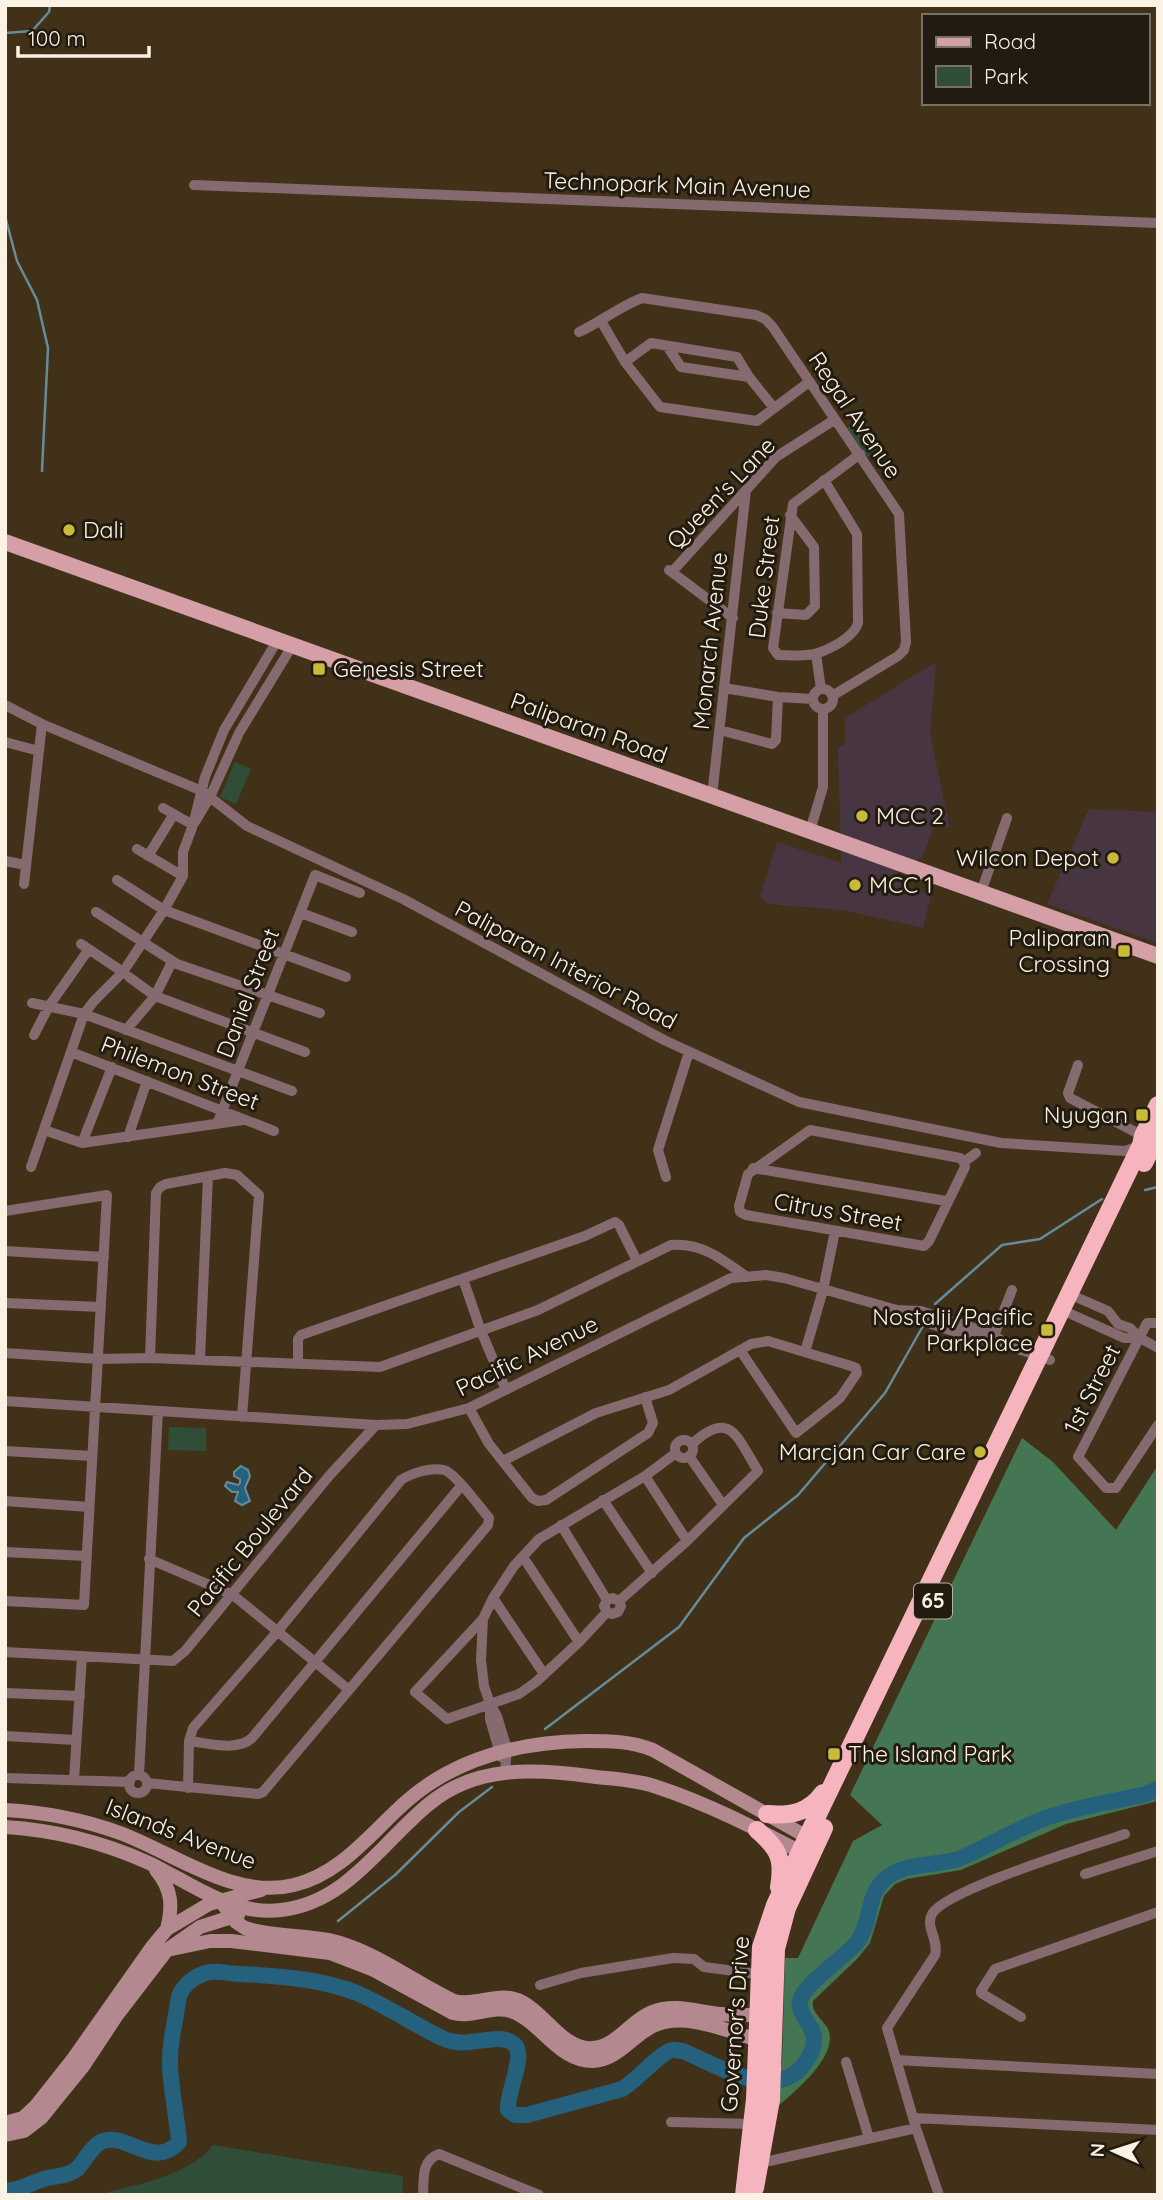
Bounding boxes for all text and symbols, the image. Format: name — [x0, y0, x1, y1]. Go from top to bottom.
scale bar — [18, 14, 149, 58]
legend — [922, 14, 1149, 105]
text: 100 m — [28, 25, 86, 51]
text: Road — [984, 28, 1036, 54]
text: Park — [984, 63, 1028, 89]
street label: Technopark Main Avenue — [543, 165, 811, 204]
street label: Regal Avenue — [802, 346, 908, 484]
street label: Queen's Lane — [660, 431, 781, 555]
street label: Duke Street — [742, 514, 785, 640]
place label: Dali — [83, 515, 124, 544]
marker: Dali — [61, 522, 77, 538]
street label: Monarch Avenue — [686, 551, 733, 731]
place label: Genesis Street — [333, 654, 484, 683]
marker: Genesis Street — [311, 661, 327, 677]
street label: Paliparan Road — [507, 686, 672, 769]
place label: MCC 2 — [876, 801, 944, 830]
marker: MCC 2 — [854, 808, 870, 824]
place label: Wilcon Depot — [956, 843, 1099, 872]
marker: Wilcon Depot — [1105, 850, 1121, 866]
place label: MCC 1 — [869, 870, 933, 899]
marker: MCC 1 — [847, 877, 863, 893]
street label: Paliparan Interior Road — [450, 894, 682, 1035]
place label: Paliparan Crossing — [1009, 923, 1110, 978]
street label: Daniel Street — [210, 924, 286, 1062]
marker: Paliparan Crossing — [1116, 943, 1132, 959]
street label: Philemon Street — [97, 1029, 264, 1116]
place label: Nyugan — [1044, 1100, 1128, 1129]
marker: Nyugan — [1134, 1107, 1150, 1123]
street label: Citrus Street — [772, 1186, 905, 1237]
place label: Nostalji/Pacific Parkplace — [872, 1302, 1033, 1357]
street label: Pacific Avenue — [451, 1309, 603, 1402]
marker: Nostalji/Pacific Parkplace — [1039, 1322, 1055, 1338]
street label: 1st Street — [1057, 1339, 1126, 1438]
place label: Marcjan Car Care — [779, 1437, 966, 1466]
marker: Marcjan Car Care — [972, 1444, 988, 1460]
street label: Pacific Boulevard — [180, 1461, 319, 1622]
road number: 65 — [914, 1584, 952, 1618]
place label: The Island Park — [848, 1739, 1012, 1768]
marker: The Island Park — [826, 1746, 842, 1762]
street label: Islands Avenue — [102, 1792, 260, 1876]
street label: Governor's Drive — [714, 1935, 755, 2113]
north arrow — [1079, 2116, 1149, 2186]
text: N — [1085, 2143, 1109, 2158]

